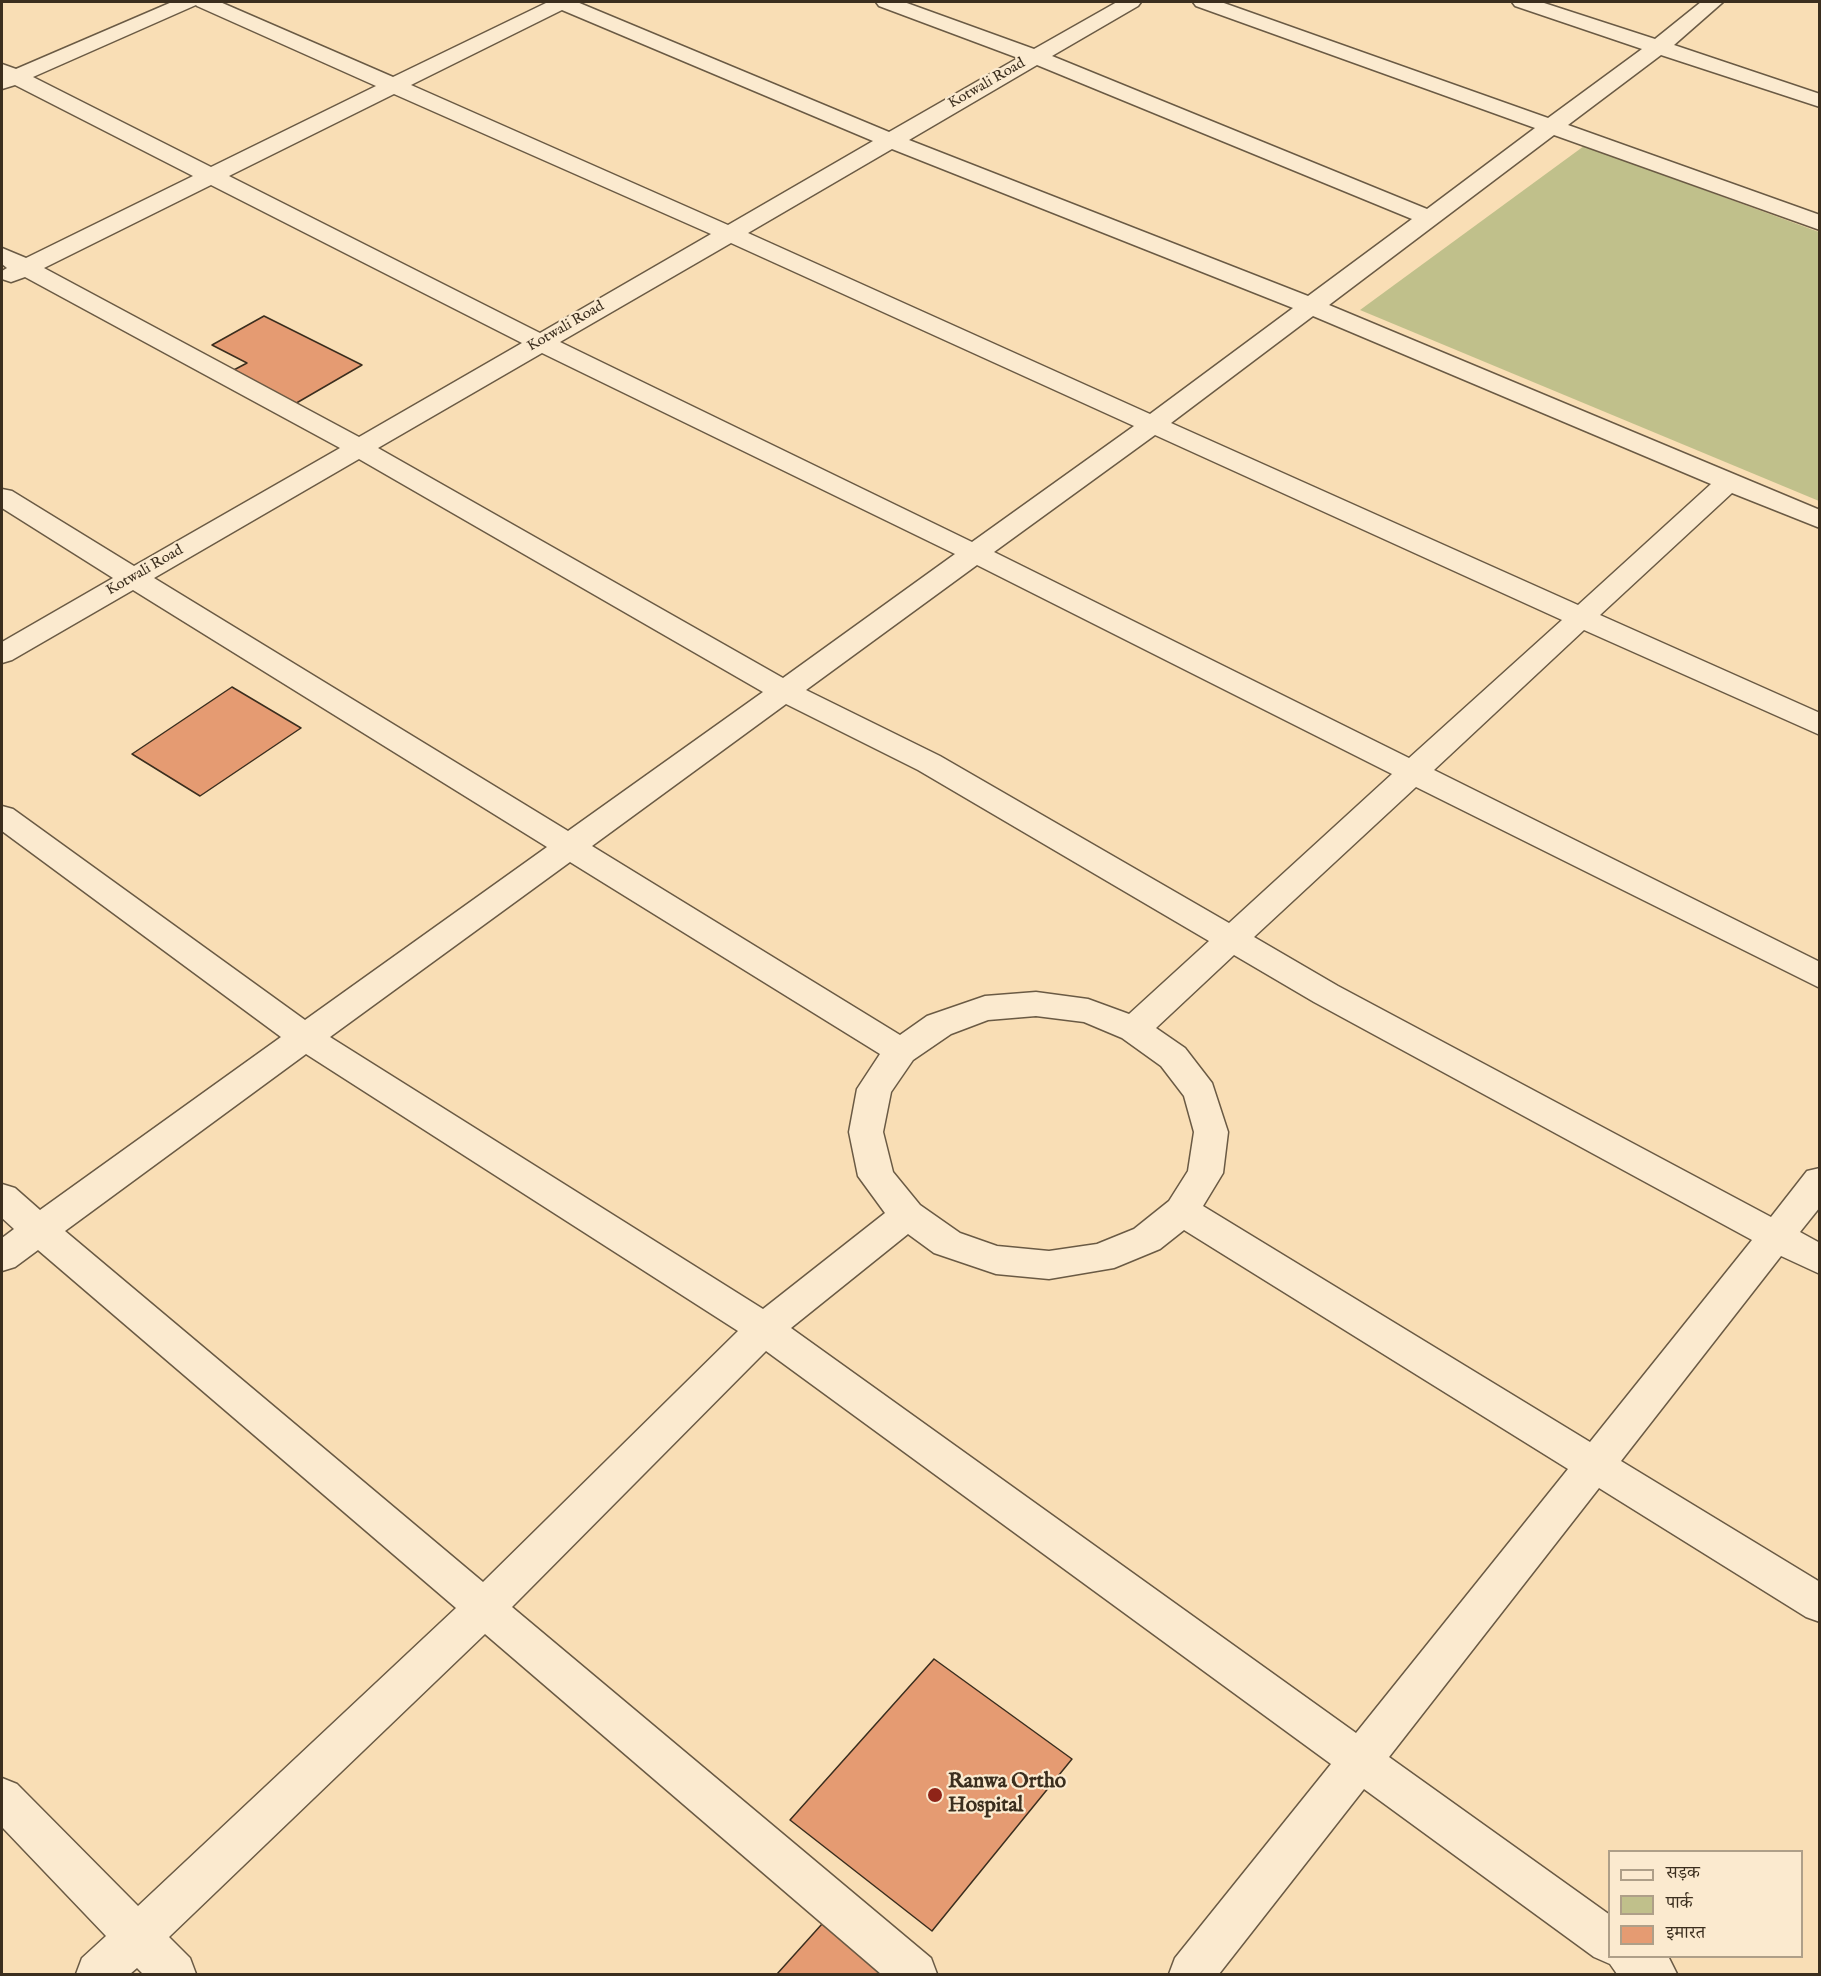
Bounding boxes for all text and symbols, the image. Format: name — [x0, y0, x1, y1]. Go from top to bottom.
street label: Kotwali Road — [945, 55, 1029, 113]
street label: Kotwali Road — [524, 298, 608, 356]
street label: Kotwali Road — [103, 542, 187, 600]
place label: Ranwa Ortho Hospital — [948, 1770, 1066, 1820]
marker: Ranwa Ortho Hospital — [926, 1786, 944, 1804]
legend — [1608, 1850, 1803, 1958]
text: सड़क — [1666, 1862, 1700, 1885]
text: पार्क — [1666, 1892, 1693, 1915]
text: इमारत — [1666, 1922, 1705, 1945]

